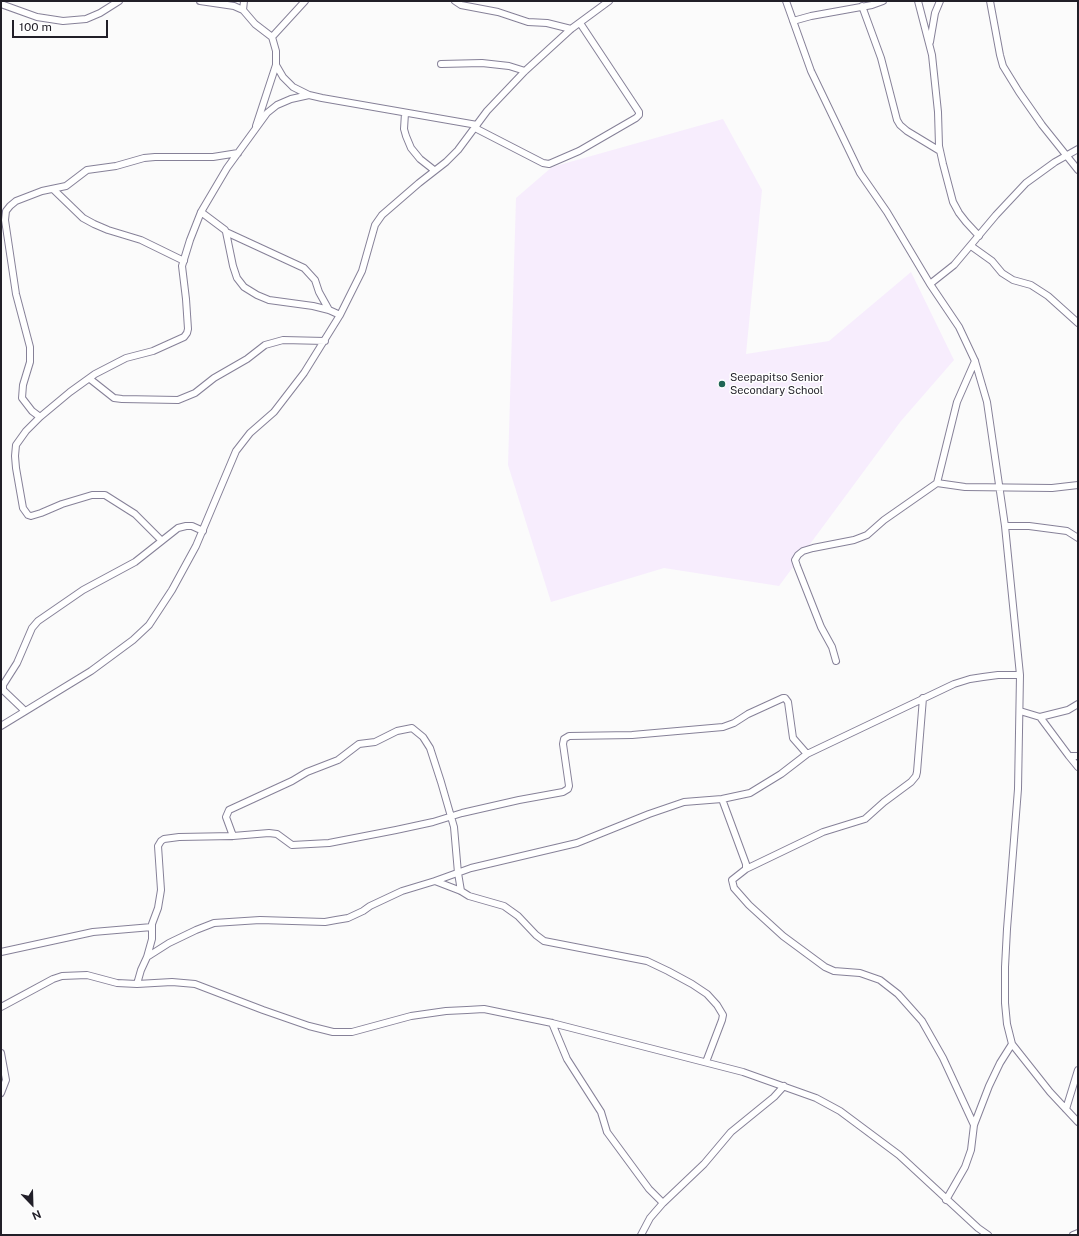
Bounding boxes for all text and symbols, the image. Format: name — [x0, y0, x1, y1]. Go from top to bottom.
scale bar — [14, 12, 110, 38]
text: 100 m — [19, 20, 52, 34]
place label: Seepapitso Senior Secondary School — [730, 371, 824, 397]
marker: Seepapitso Senior Secondary School — [717, 379, 727, 389]
north arrow — [12, 1184, 52, 1224]
text: N — [30, 1208, 43, 1222]

